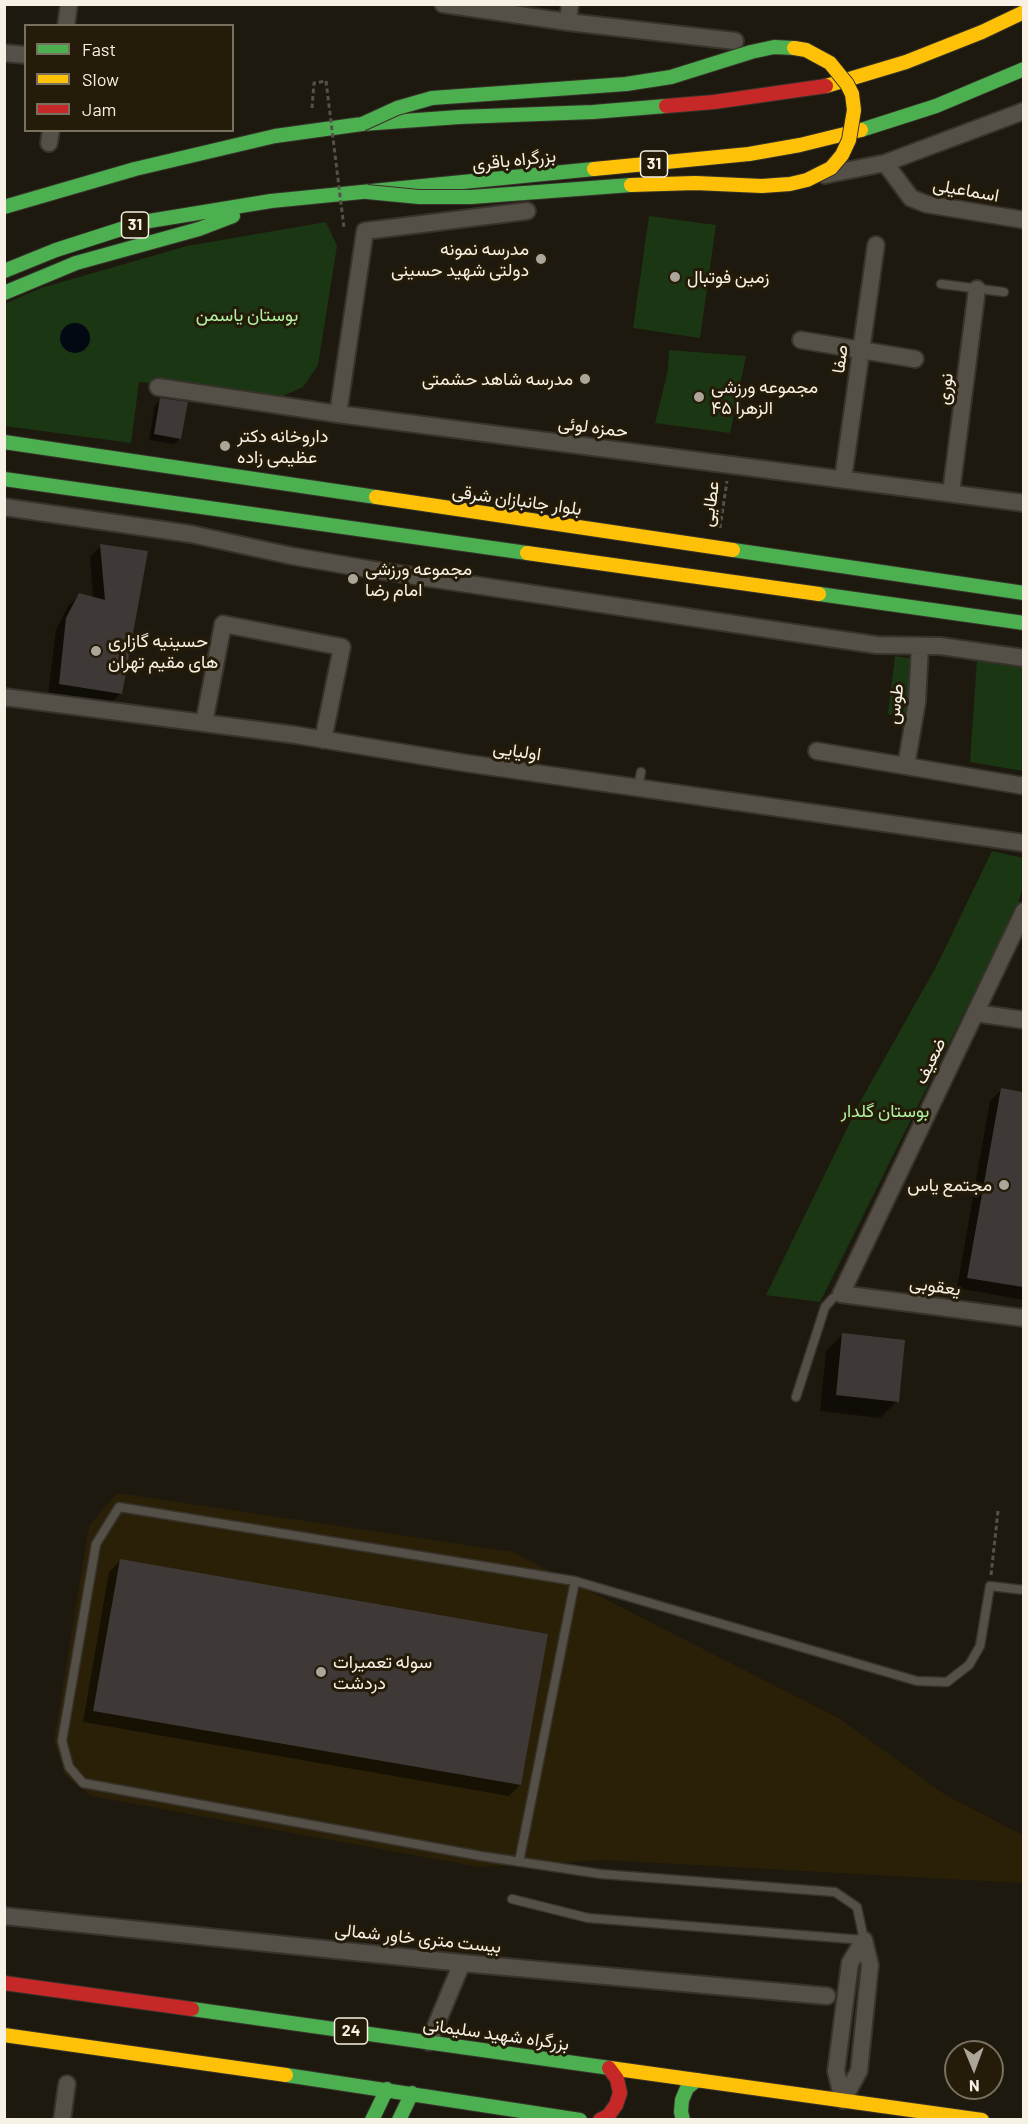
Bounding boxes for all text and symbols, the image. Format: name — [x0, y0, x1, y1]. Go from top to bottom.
legend — [24, 24, 234, 132]
text: Fast — [82, 38, 116, 60]
text: Slow — [82, 68, 119, 90]
text: Jam — [82, 98, 116, 120]
street label: بزرگراه باقری — [471, 145, 557, 175]
road number: 31 — [640, 151, 668, 177]
street label: اسماعیلی — [931, 174, 1001, 206]
road number: 31 — [122, 212, 148, 238]
place label: مدرسه نمونه دولتی شهید حسینی — [391, 238, 529, 280]
marker: مدرسه نمونه دولتی شهید حسینی — [534, 252, 548, 266]
place label: زمین فوتبال — [687, 266, 769, 288]
marker: زمین فوتبال — [668, 270, 682, 284]
park label: بوستان یاسمن — [196, 304, 298, 326]
street label: صفا — [827, 343, 853, 375]
place label: مدرسه شاهد حشمتی — [422, 368, 573, 390]
marker: مدرسه شاهد حشمتی — [578, 372, 592, 386]
street label: نوری — [932, 372, 958, 406]
place label: مجموعه ورزشی الزهرا ۴۵ — [711, 376, 818, 418]
marker: مجموعه ورزشی الزهرا ۴۵ — [692, 390, 706, 404]
street label: حمزه لوئی — [557, 412, 629, 442]
place label: داروخانه دکتر عظیمی زاده — [237, 425, 328, 468]
marker: داروخانه دکتر عظیمی زاده — [218, 439, 232, 453]
street label: بلوار جانبازان شرقی — [451, 480, 583, 520]
street label: عطایی — [696, 480, 724, 528]
place label: مجموعه ورزشی امام رضا — [365, 558, 472, 600]
marker: مجموعه ورزشی امام رضا — [346, 572, 360, 586]
place label: حسینیه گازاری های مقیم تهران — [108, 630, 218, 672]
marker: حسینیه گازاری های مقیم تهران — [89, 644, 103, 658]
street label: طوس — [882, 682, 908, 726]
street label: اولیایی — [492, 737, 542, 765]
street label: ضعیف — [910, 1034, 950, 1088]
park label: بوستان گلدار — [841, 1100, 929, 1122]
place label: مجتمع یاس — [907, 1174, 992, 1196]
marker: مجتمع یاس — [997, 1178, 1011, 1192]
street label: یعقوبی — [908, 1272, 962, 1300]
place label: سوله تعمیرات دردشت — [333, 1651, 432, 1694]
marker: سوله تعمیرات دردشت — [314, 1665, 328, 1679]
street label: بیست متری خاور شمالی — [334, 1919, 502, 1957]
street label: بزرگراه شهید سلیمانی — [421, 2013, 571, 2055]
road number: 24 — [334, 2018, 368, 2044]
north arrow — [944, 2040, 1004, 2100]
text: N — [969, 2077, 980, 2096]

